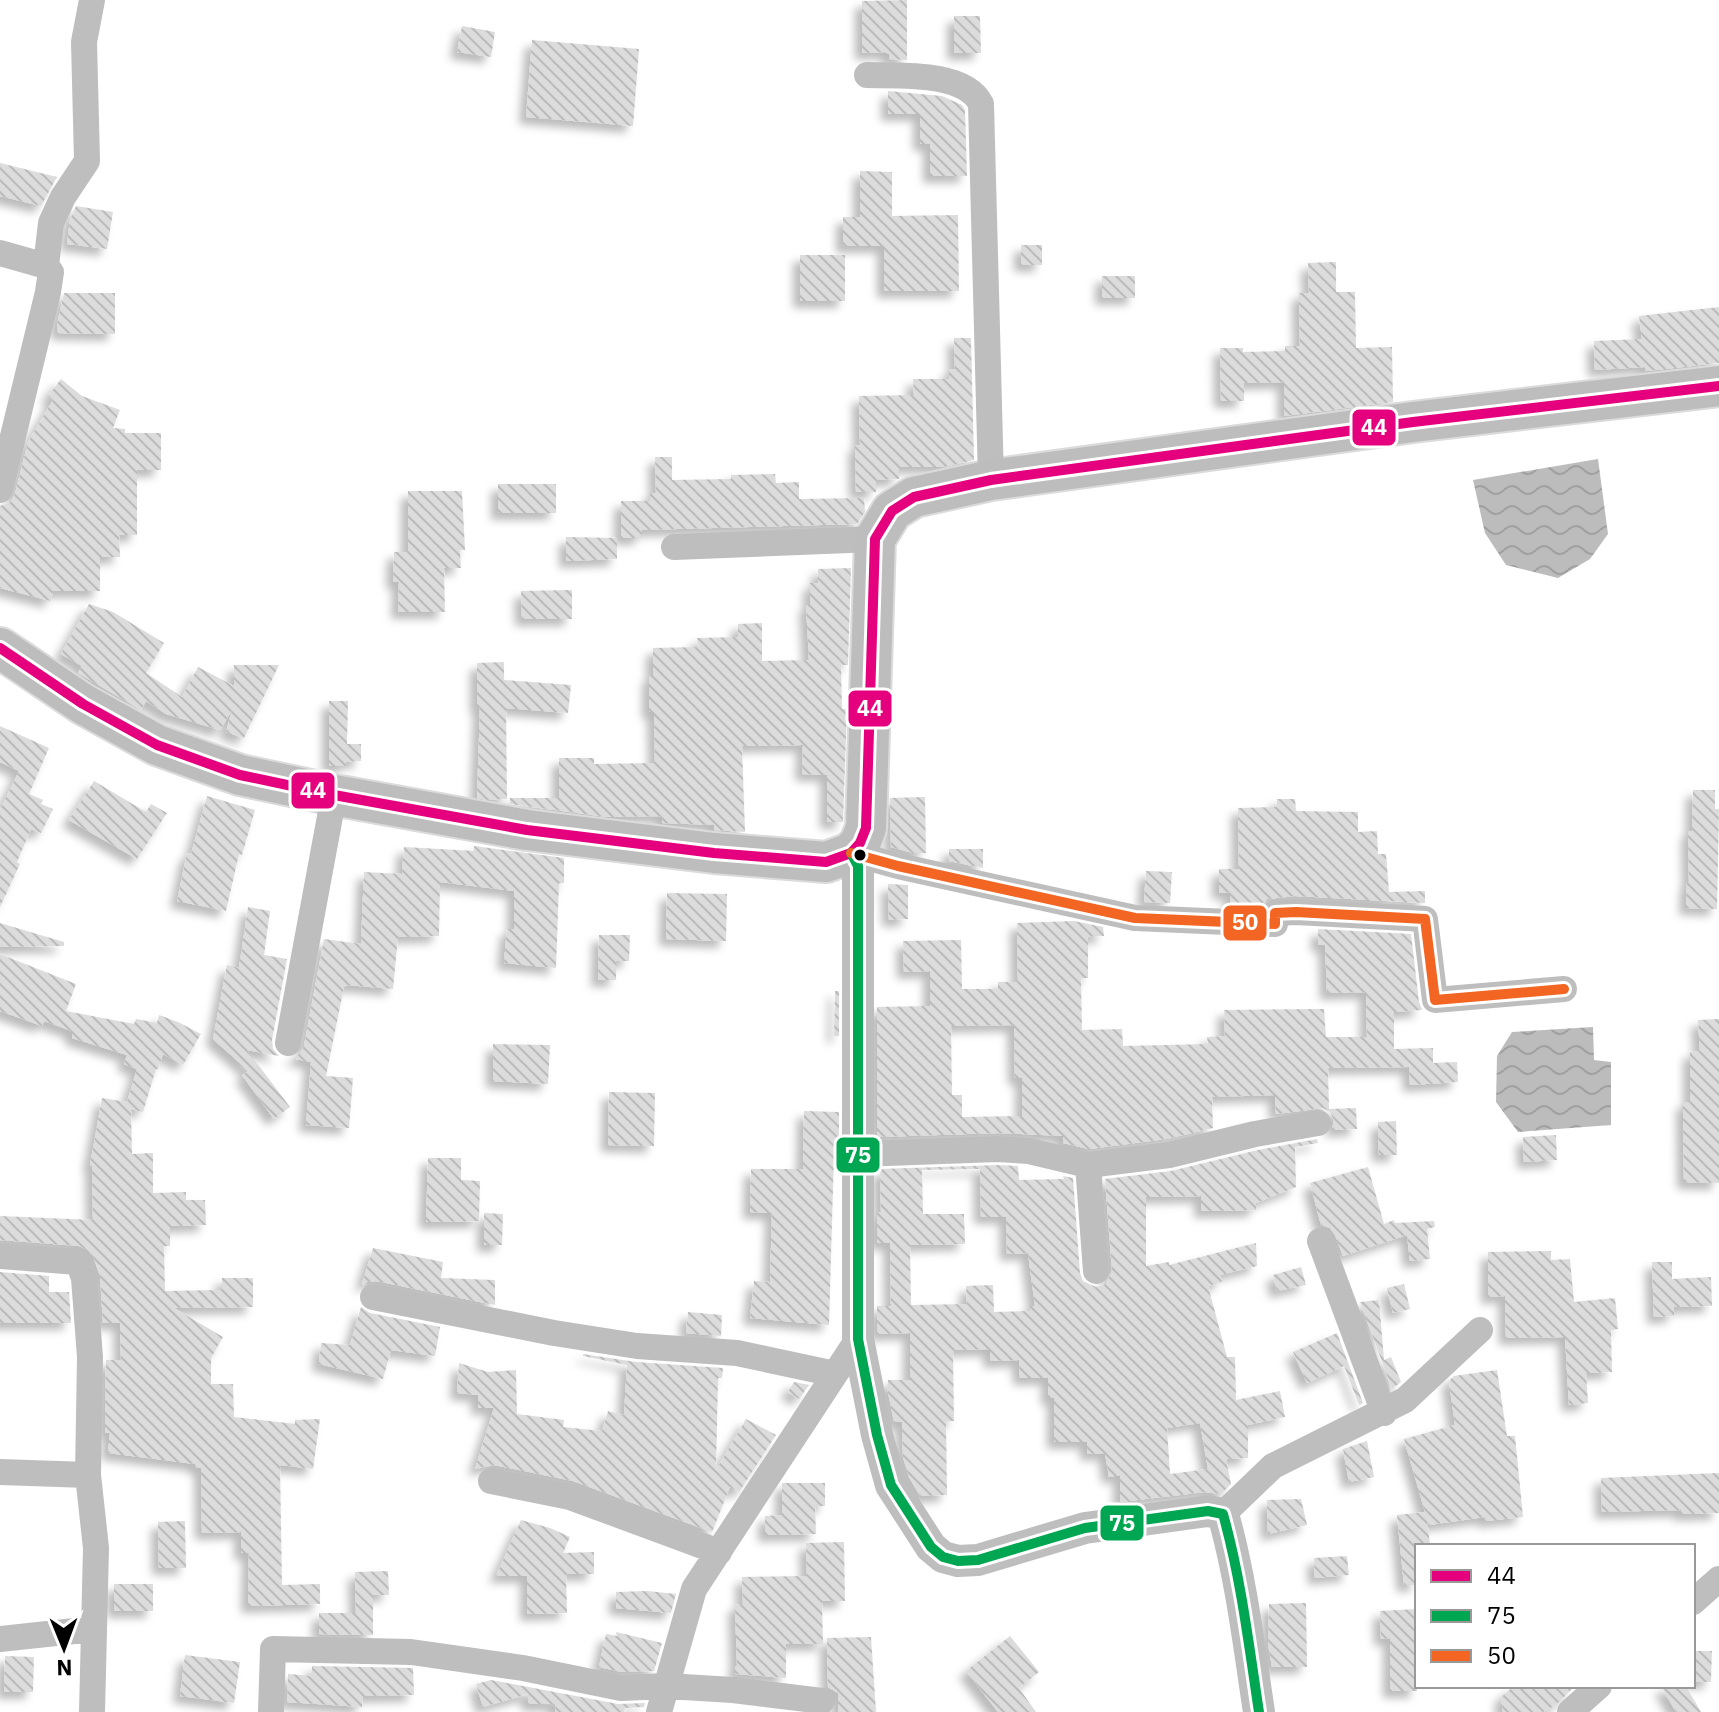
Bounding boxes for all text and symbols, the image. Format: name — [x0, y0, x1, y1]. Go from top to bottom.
line badge: 44 — [1351, 408, 1397, 447]
text: 44 — [1361, 412, 1387, 441]
line badge: 44 — [847, 689, 893, 728]
text: 44 — [857, 693, 883, 722]
line badge: 44 — [290, 771, 336, 810]
text: 44 — [300, 775, 326, 804]
unlabelled marker — [852, 847, 868, 863]
line badge: 50 — [1222, 904, 1268, 942]
text: 50 — [1232, 907, 1258, 936]
line badge: 75 — [835, 1136, 881, 1174]
text: 75 — [845, 1140, 871, 1169]
line badge: 75 — [1099, 1504, 1145, 1542]
text: 75 — [1109, 1508, 1135, 1537]
legend — [1415, 1544, 1695, 1688]
text: 44 — [1487, 1559, 1516, 1591]
text: 75 — [1487, 1599, 1516, 1631]
north arrow — [24, 1608, 104, 1688]
text: 50 — [1487, 1639, 1516, 1671]
text: N — [56, 1654, 73, 1683]

